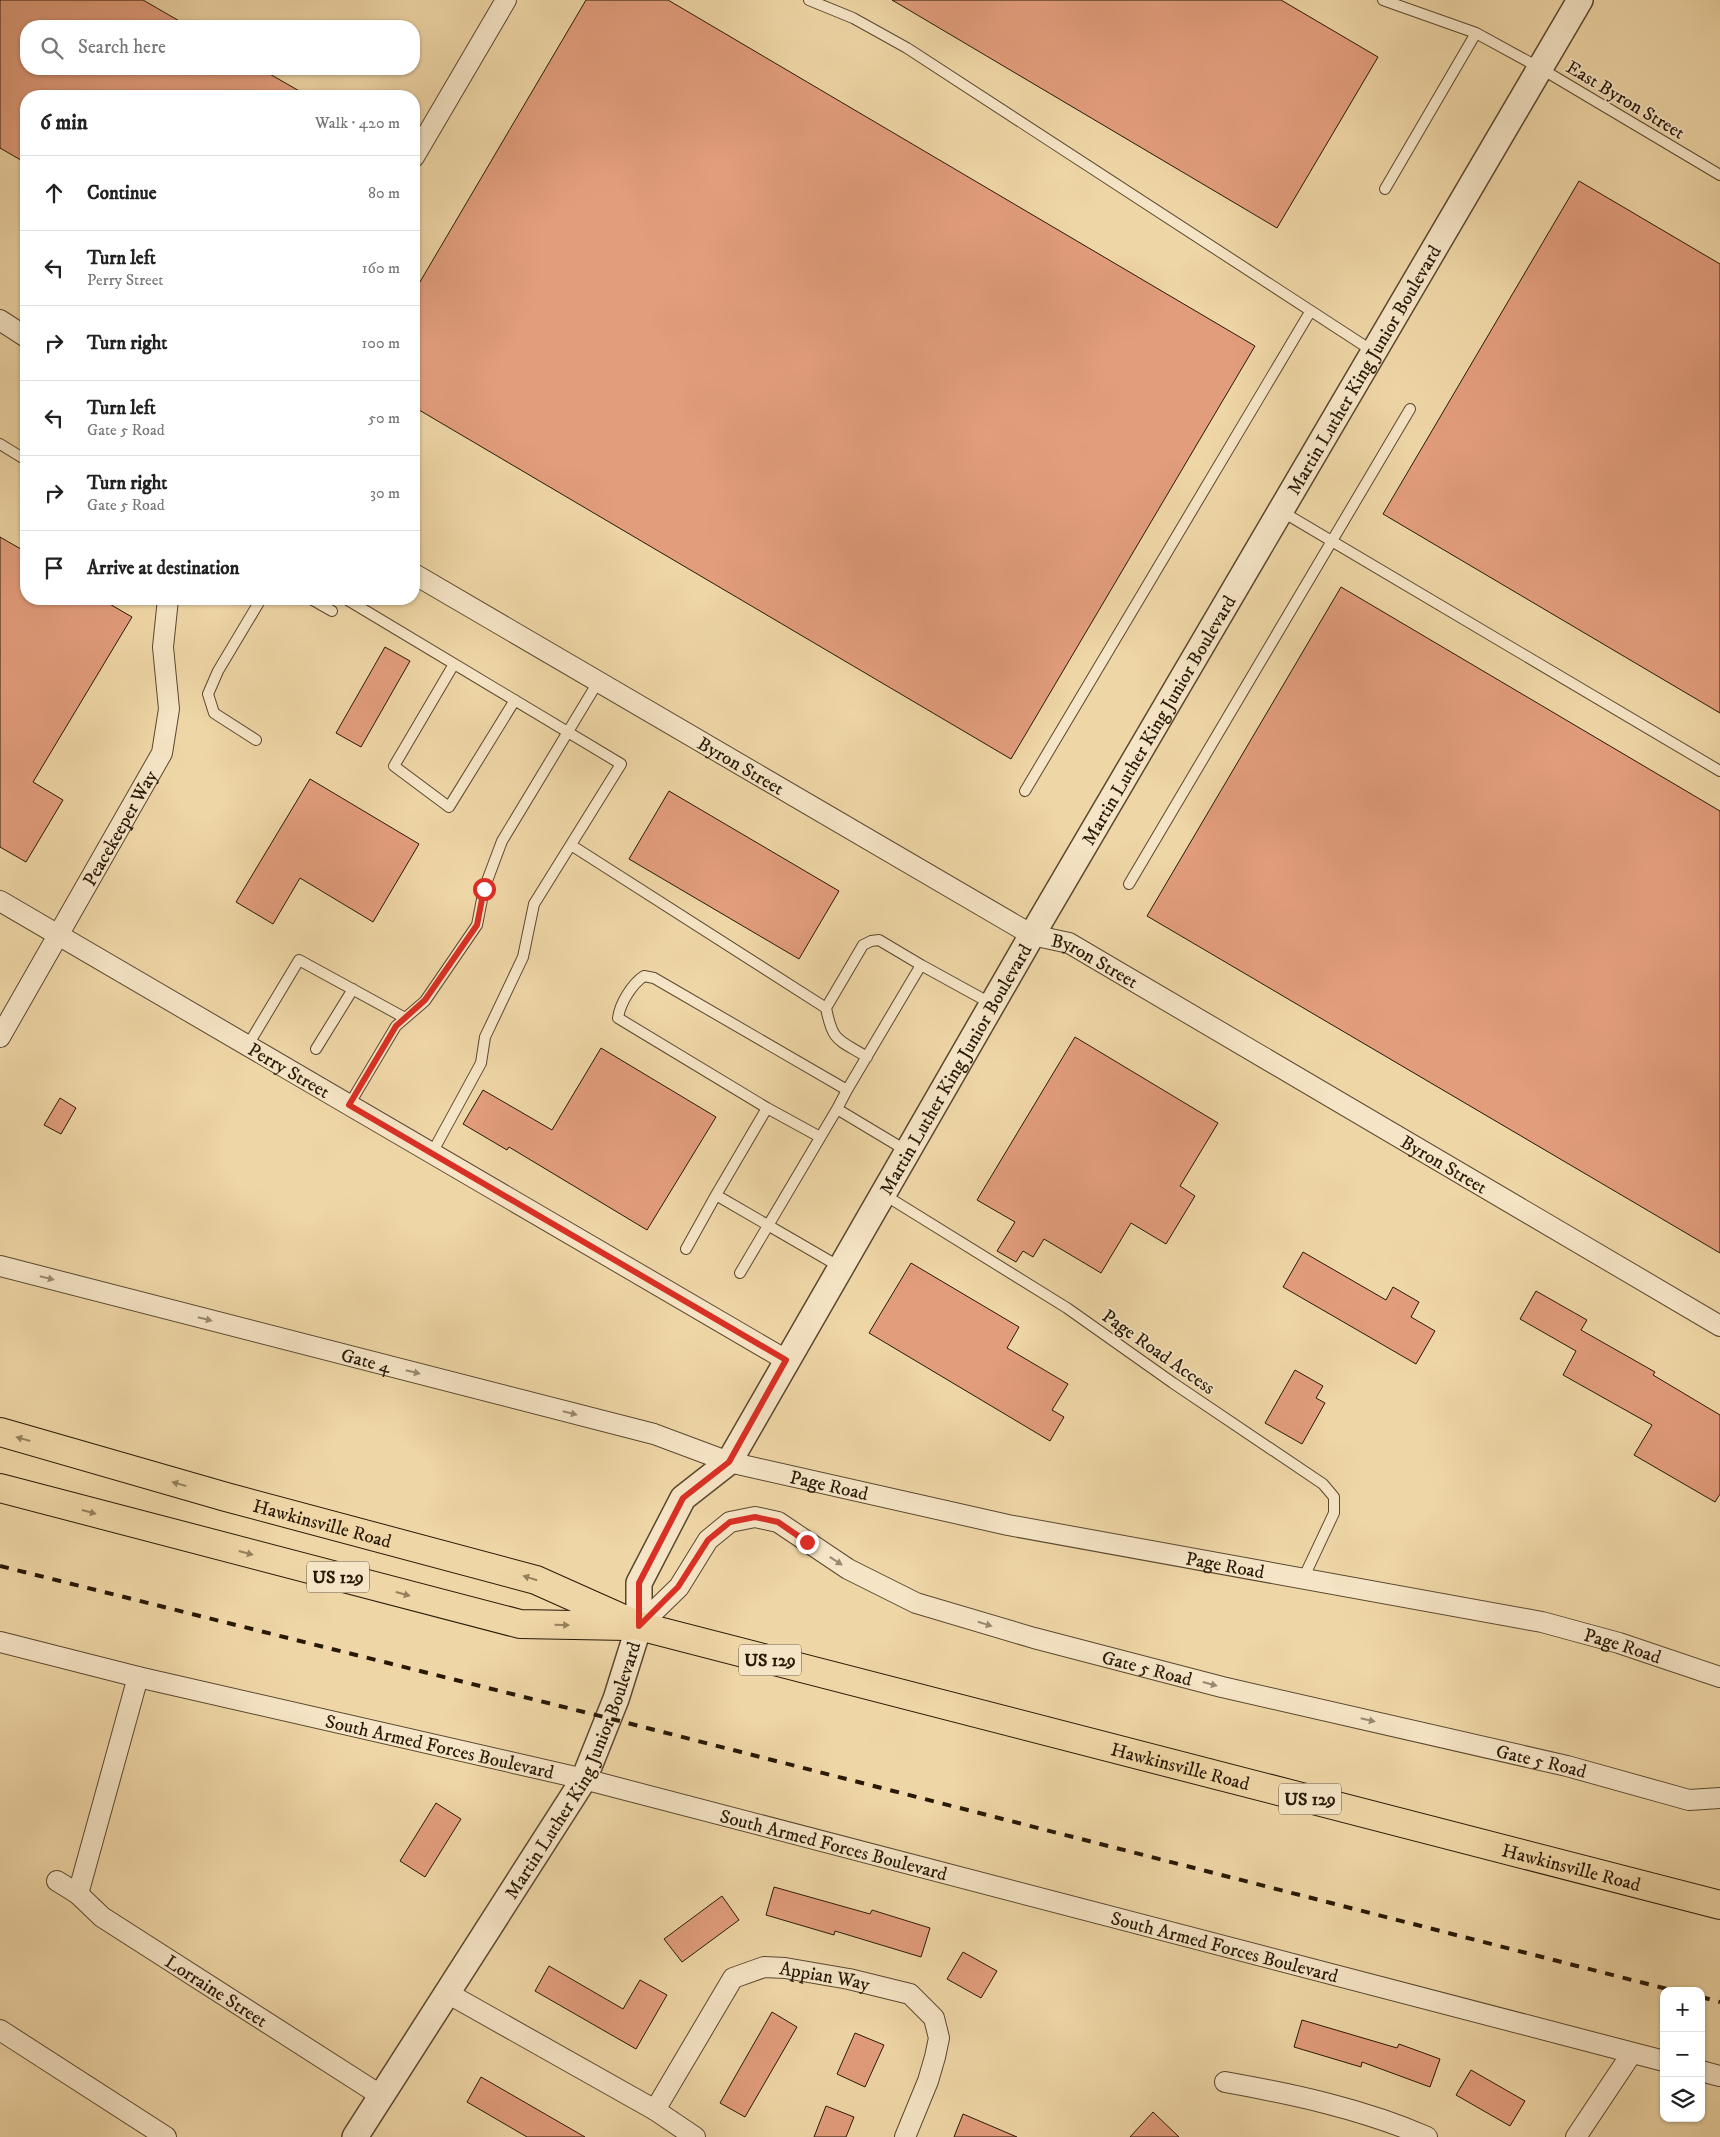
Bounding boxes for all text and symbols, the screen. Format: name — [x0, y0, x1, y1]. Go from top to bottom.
search box — [20, 20, 420, 75]
icon: search — [38, 34, 66, 62]
text: Search here — [78, 36, 166, 59]
street label: East Byron Street — [1562, 56, 1689, 145]
text: 6 min — [40, 110, 88, 136]
text: Walk · 420 m — [315, 113, 400, 133]
icon: ahead — [40, 179, 68, 207]
text: Continue — [87, 182, 157, 205]
text: 80 m — [368, 183, 400, 203]
street label: Martin Luther King Junior Boulevard — [1283, 241, 1447, 499]
text: Turn left — [87, 247, 156, 270]
icon: left — [40, 254, 68, 282]
text: 160 m — [362, 258, 400, 278]
text: Perry Street — [87, 270, 163, 290]
icon: right — [40, 329, 68, 357]
text: Turn right — [87, 332, 167, 355]
text: 100 m — [362, 333, 400, 353]
text: Turn left — [87, 397, 156, 420]
icon: left — [40, 404, 68, 432]
text: 50 m — [368, 408, 400, 428]
text: Gate 5 Road — [87, 420, 165, 440]
text: Turn right — [87, 472, 167, 495]
icon: right — [40, 479, 68, 507]
text: 30 m — [370, 483, 400, 503]
text: Gate 5 Road — [87, 495, 165, 515]
icon: arrive — [40, 554, 68, 582]
text: Arrive at destination — [87, 557, 239, 580]
street label: Martin Luther King Junior Boulevard — [1077, 591, 1242, 850]
street label: Byron Street — [693, 732, 788, 801]
street label: Peacekeeper Way — [79, 766, 163, 890]
route start — [473, 878, 496, 901]
street label: Byron Street — [1049, 929, 1142, 994]
street label: Martin Luther King Junior Boulevard — [875, 940, 1038, 1199]
street label: Perry Street — [243, 1038, 334, 1104]
street label: Byron Street — [1396, 1131, 1491, 1199]
one-way arrow — [40, 1275, 55, 1283]
street label: Page Road Access — [1097, 1305, 1219, 1400]
one-way arrow — [197, 1315, 212, 1323]
street label: Gate 4 — [338, 1344, 394, 1379]
one-way arrow — [405, 1368, 420, 1376]
one-way arrow — [563, 1409, 578, 1417]
one-way arrow — [15, 1434, 30, 1442]
street label: Page Road — [787, 1466, 871, 1506]
one-way arrow — [171, 1479, 186, 1487]
street label: Hawkinsville Road — [250, 1495, 394, 1554]
one-way arrow — [82, 1508, 97, 1516]
route end — [796, 1531, 819, 1554]
street label: Page Road — [1184, 1547, 1267, 1584]
one-way arrow — [239, 1549, 254, 1557]
one-way arrow — [829, 1556, 843, 1566]
road number: US 129 — [307, 1561, 369, 1592]
one-way arrow — [523, 1574, 538, 1582]
one-way arrow — [396, 1590, 411, 1598]
one-way arrow — [978, 1620, 993, 1628]
one-way arrow — [554, 1621, 570, 1629]
street label: Page Road — [1581, 1624, 1664, 1670]
street label: Martin Luther King Junior Boulevard — [500, 1639, 646, 1904]
road number: US 129 — [739, 1644, 801, 1676]
street label: Gate 5 Road — [1099, 1646, 1195, 1692]
one-way arrow — [1202, 1680, 1217, 1688]
street label: South Armed Forces Boulevard — [323, 1710, 557, 1785]
one-way arrow — [1360, 1716, 1376, 1724]
street label: Hawkinsville Road — [1108, 1738, 1252, 1796]
street label: Gate 5 Road — [1494, 1740, 1589, 1784]
road number: US 129 — [1279, 1784, 1341, 1815]
street label: South Armed Forces Boulevard — [717, 1805, 950, 1886]
street label: Hawkinsville Road — [1499, 1839, 1644, 1897]
street label: South Armed Forces Boulevard — [1108, 1907, 1341, 1989]
street label: Lorraine Street — [160, 1950, 271, 2033]
street label: Appian Way — [778, 1957, 873, 1997]
map controls — [1660, 1987, 1705, 2122]
button: + — [1660, 1987, 1705, 2032]
button: − — [1660, 2032, 1705, 2077]
button: layers — [1660, 2077, 1705, 2122]

